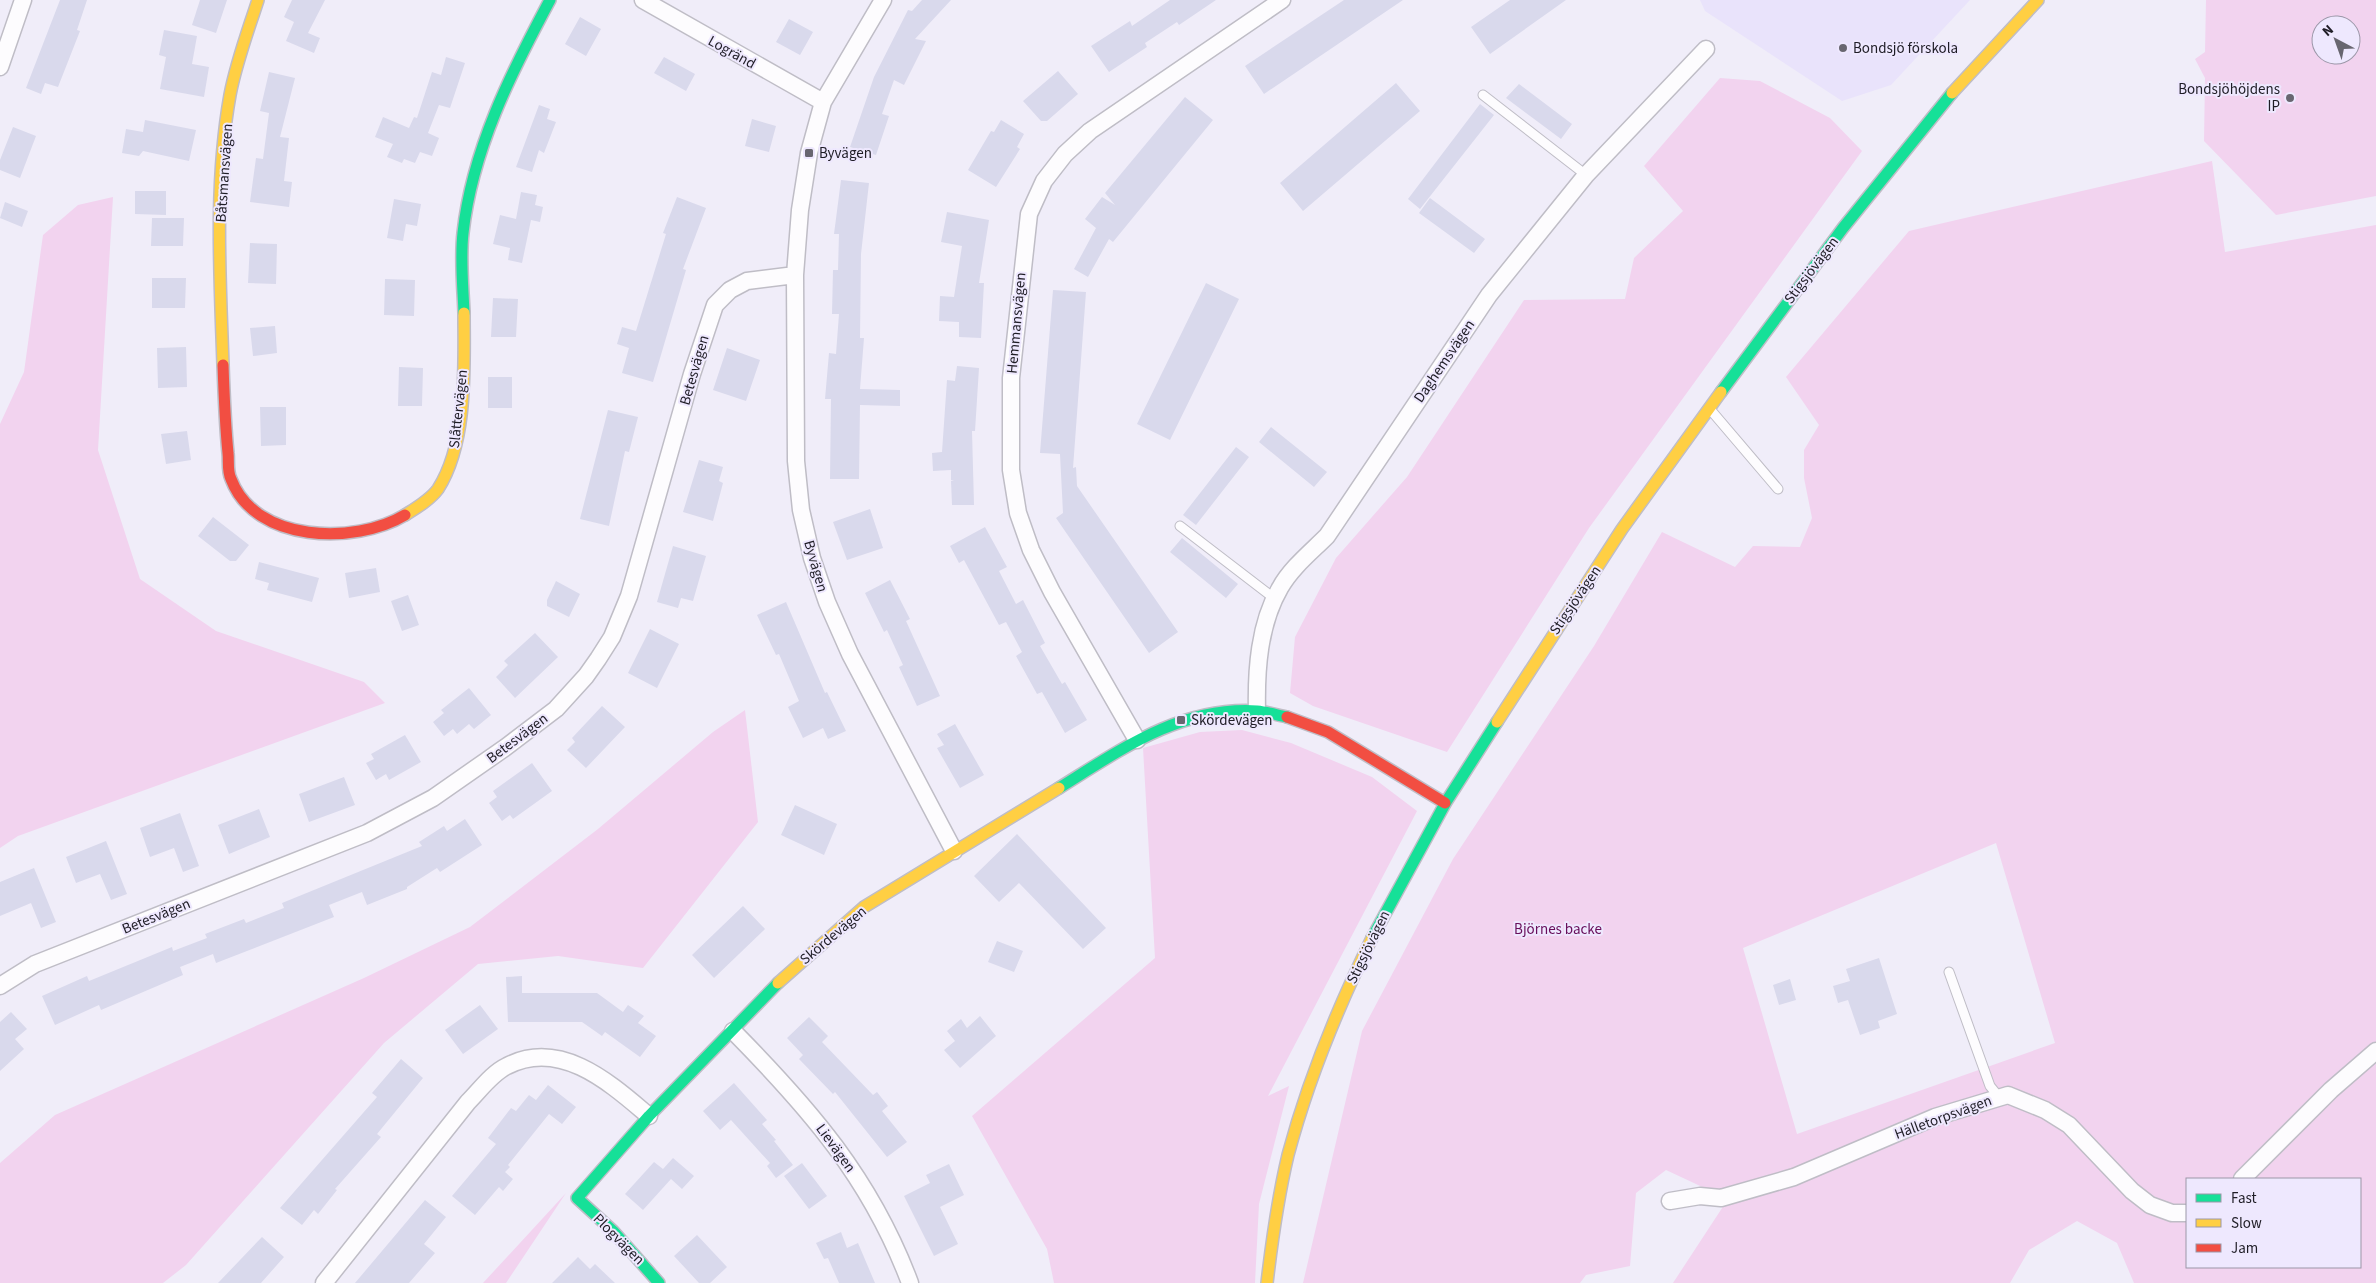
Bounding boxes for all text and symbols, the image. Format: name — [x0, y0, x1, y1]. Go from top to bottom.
north arrow — [2311, 15, 2361, 65]
text: N — [2318, 20, 2338, 42]
street label: Logränd — [704, 31, 759, 74]
place label: Bondsjö förskola — [1853, 38, 1958, 59]
marker: Bondsjö förskola — [1837, 42, 1849, 54]
place label: Bondsjöhöjdens IP — [2178, 79, 2280, 117]
marker: Bondsjöhöjdens IP — [2284, 92, 2296, 104]
street label: Båtsmansvägen — [211, 123, 238, 223]
place label: Byvägen — [819, 143, 872, 164]
marker: Byvägen — [803, 147, 815, 159]
street label: Stigsjövägen — [1779, 232, 1844, 308]
street label: Hemmansvägen — [1002, 272, 1031, 374]
street label: Daghemsvägen — [1409, 316, 1480, 407]
street label: Betesvägen — [674, 333, 714, 408]
street label: Slåttervägen — [444, 369, 473, 449]
street label: Byvägen — [798, 538, 833, 594]
street label: Stigsjövägen — [1545, 562, 1606, 639]
street label: Betesvägen — [482, 708, 552, 768]
place label: Skördevägen — [1191, 710, 1272, 731]
marker: Skördevägen — [1175, 714, 1187, 726]
street label: Betesvägen — [119, 893, 193, 940]
street label: Skördevägen — [795, 901, 871, 970]
street label: Stigsjövägen — [1342, 907, 1395, 987]
park label: Björnes backe — [1514, 919, 1602, 940]
street label: Hälletorpsvägen — [1892, 1090, 1995, 1145]
street label: Lievägen — [811, 1120, 860, 1177]
legend — [2186, 1178, 2361, 1268]
text: Fast — [2231, 1188, 2257, 1209]
street label: Plogvägen — [588, 1209, 649, 1270]
text: Slow — [2231, 1213, 2262, 1234]
text: Jam — [2231, 1238, 2258, 1259]

